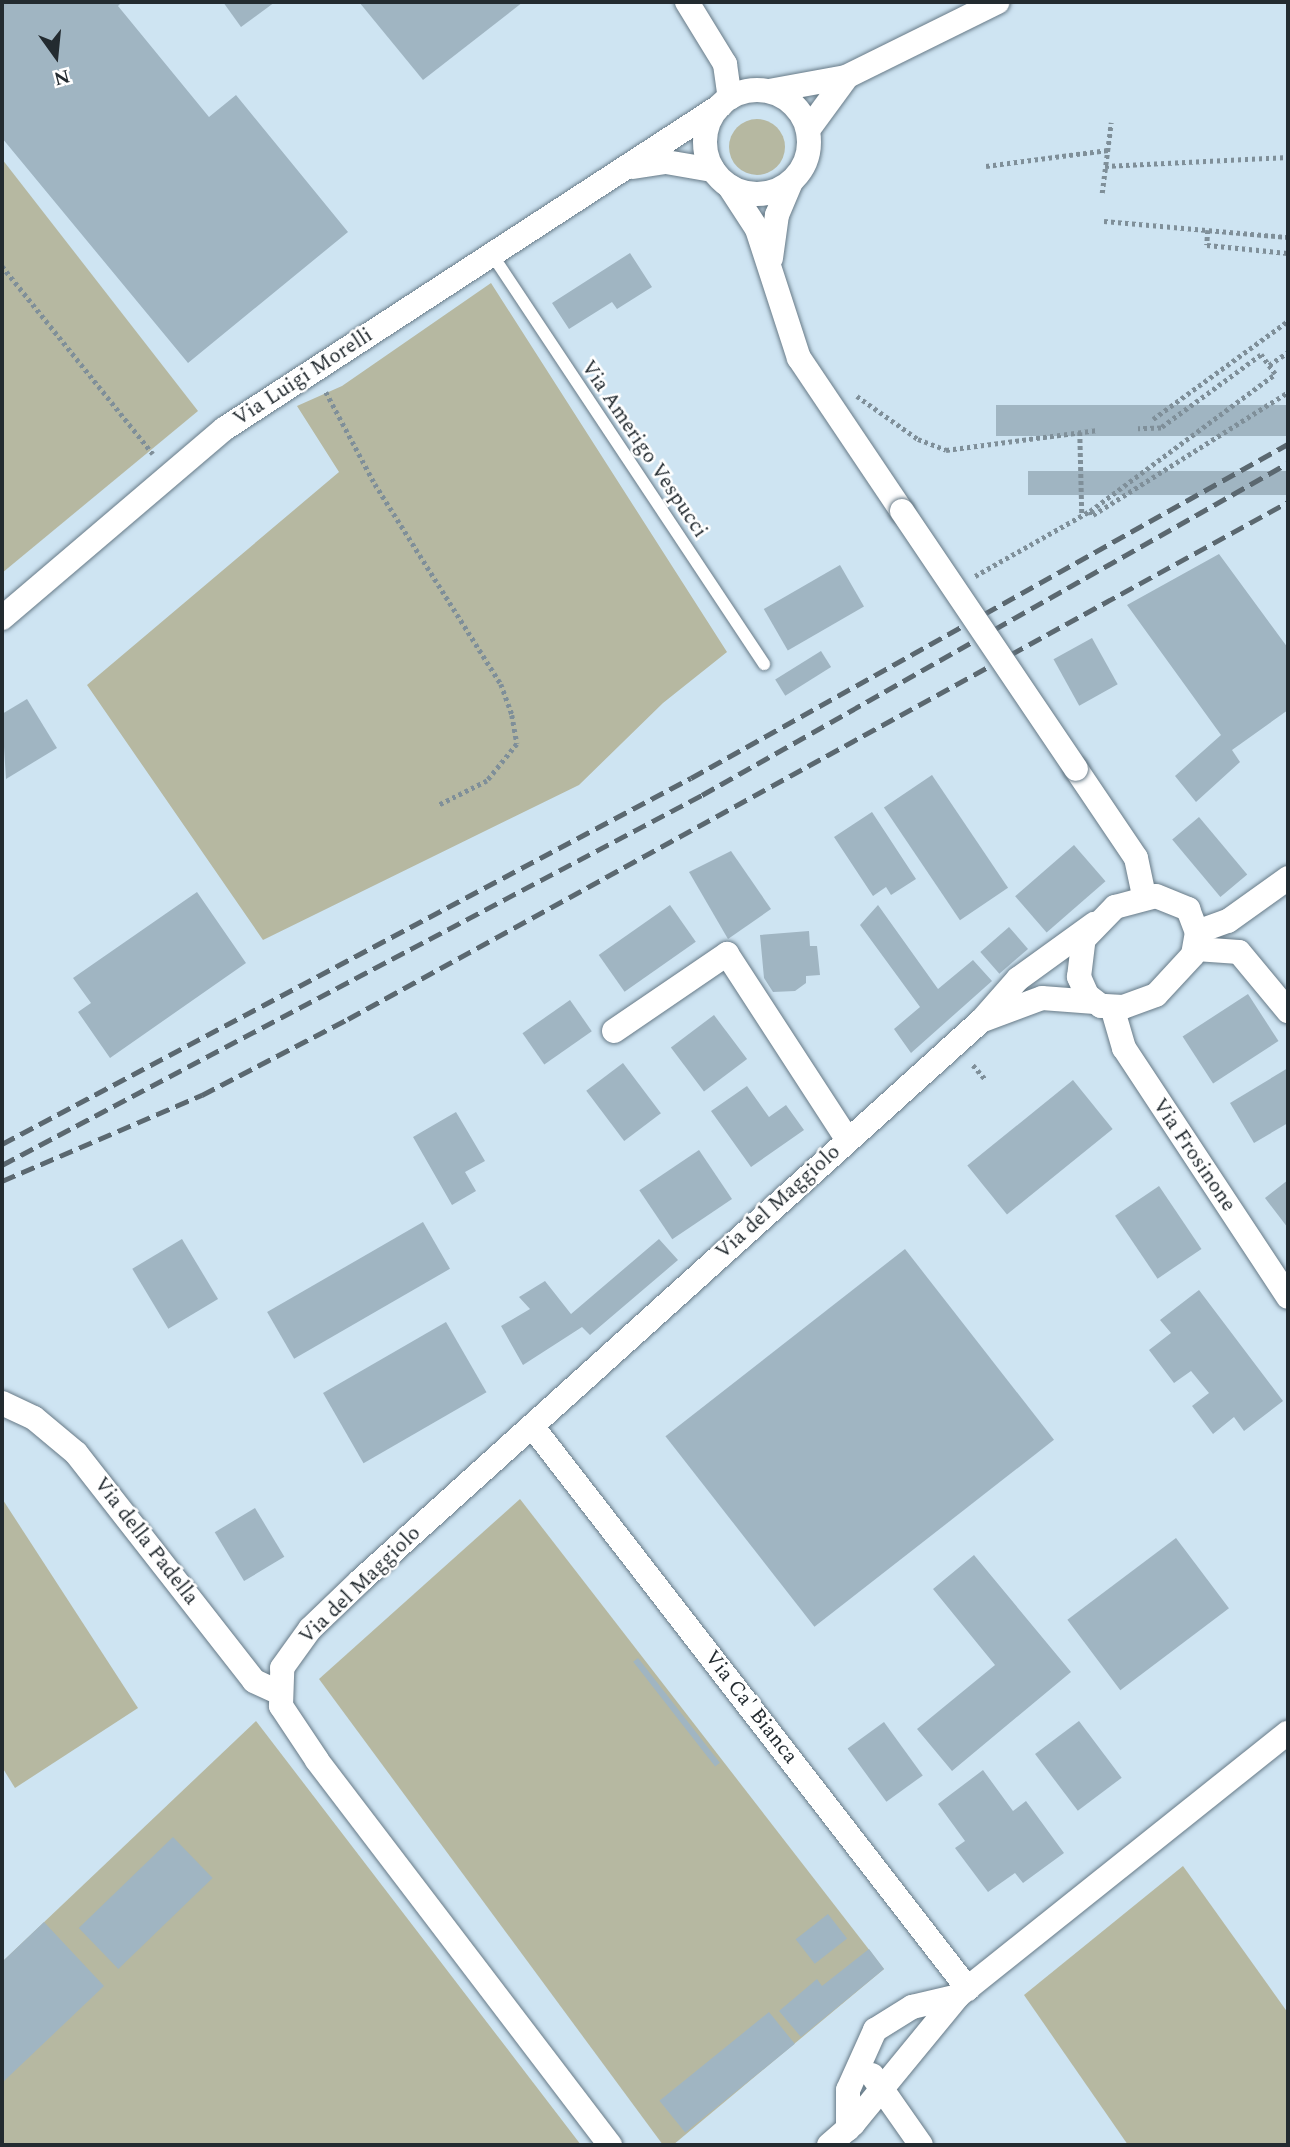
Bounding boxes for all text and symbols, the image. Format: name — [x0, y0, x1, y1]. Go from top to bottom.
north arrow — [21, 21, 91, 91]
text: N — [50, 61, 73, 93]
street label: Via Luigi Morelli — [228, 322, 378, 432]
street label: Via Amerigo Vespucci — [575, 356, 713, 542]
street label: Via Frosinone — [1147, 1094, 1241, 1216]
street label: Via del Maggiolo — [710, 1139, 846, 1265]
street label: Via della Padella — [88, 1472, 204, 1610]
street label: Via del Maggiolo — [294, 1521, 426, 1649]
street label: Via Ca' Bianca — [699, 1645, 803, 1769]

